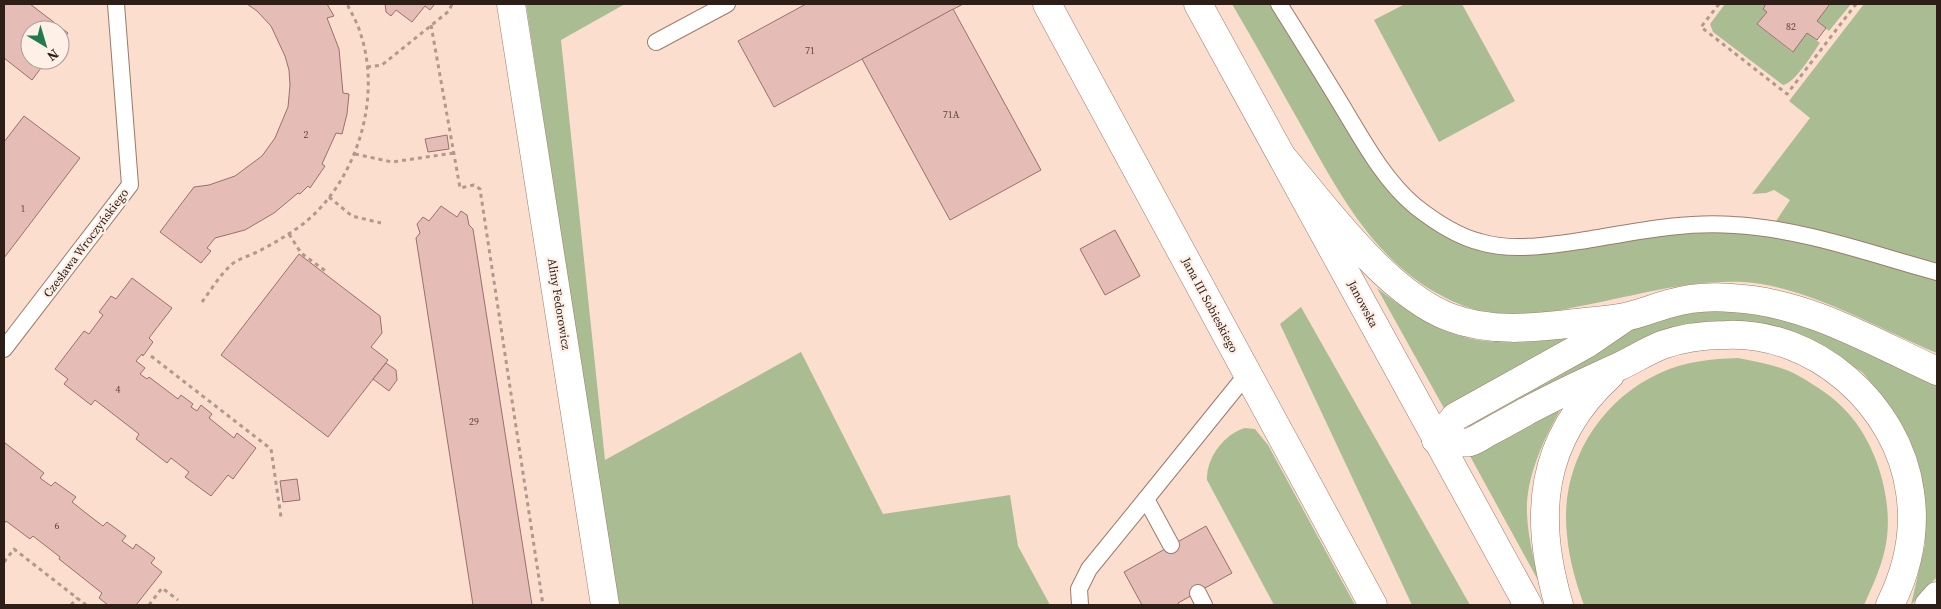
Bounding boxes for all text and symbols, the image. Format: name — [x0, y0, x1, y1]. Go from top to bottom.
north arrow — [20, 20, 70, 70]
house number: 82 — [1786, 20, 1796, 33]
text: N — [43, 44, 63, 66]
house number: 71 — [805, 44, 815, 57]
house number: 71A — [943, 108, 960, 121]
house number: 2 — [304, 128, 309, 141]
street label: Czesława Wroczyńskiego — [40, 185, 132, 301]
house number: 1 — [21, 202, 26, 215]
street label: Jana III Sobieskiego — [1178, 254, 1242, 356]
street label: Aliny Fedorowicz — [544, 257, 574, 351]
street label: Janowska — [1344, 277, 1382, 331]
house number: 4 — [116, 383, 121, 396]
house number: 29 — [469, 415, 479, 428]
house number: 6 — [55, 519, 60, 532]

